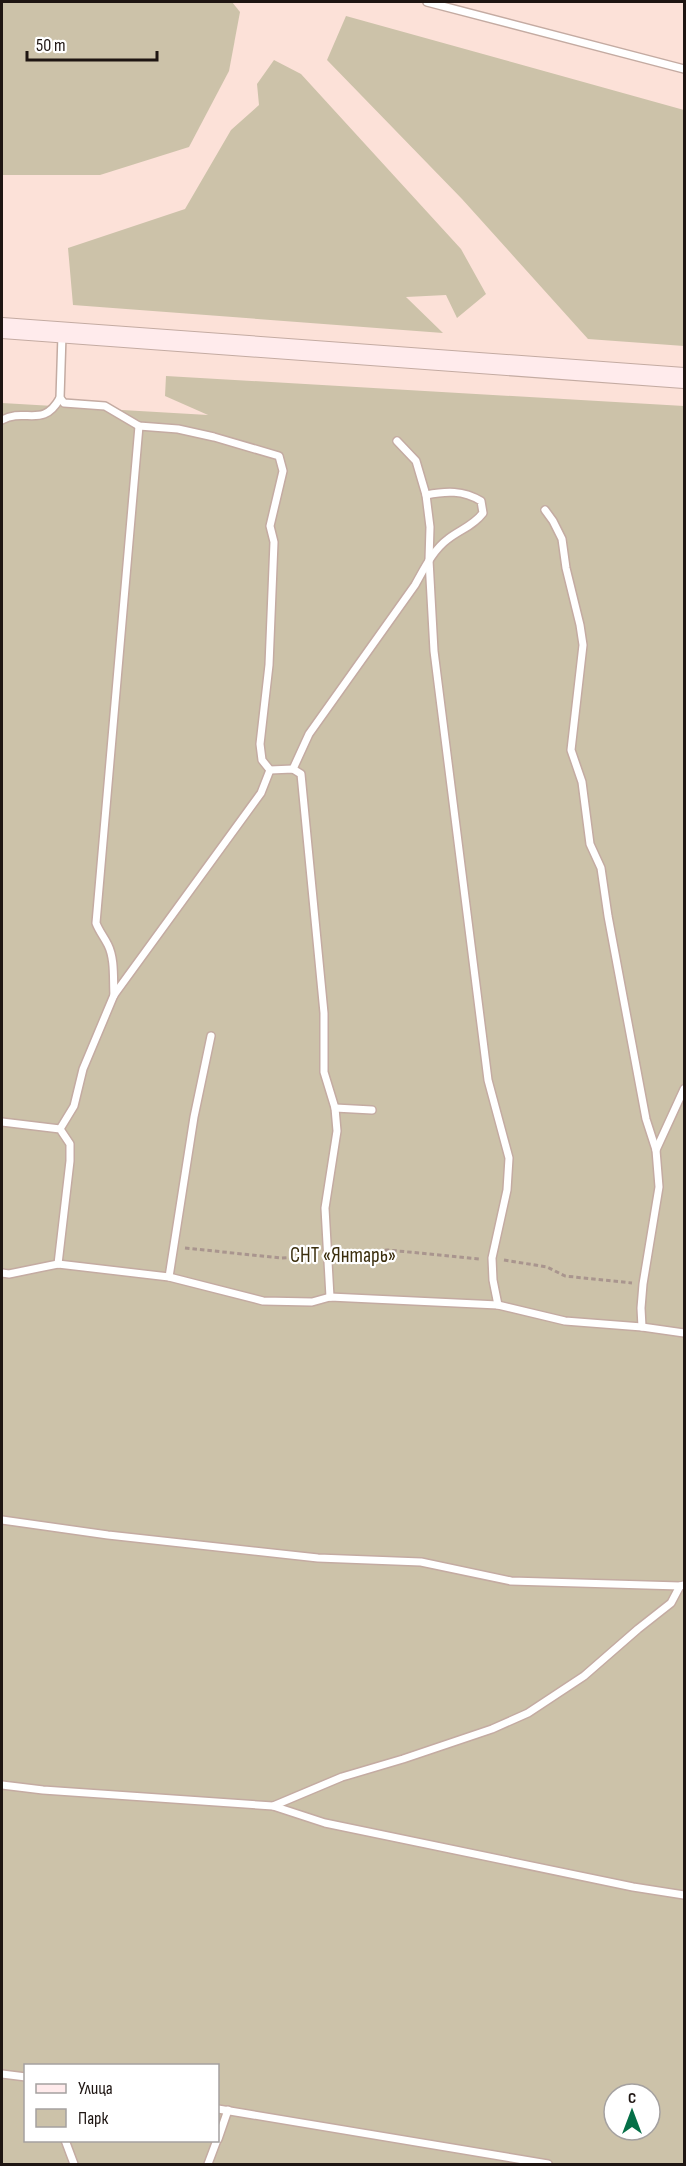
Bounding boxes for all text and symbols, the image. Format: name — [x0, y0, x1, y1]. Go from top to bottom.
scale bar — [27, 24, 158, 62]
text: 50 m — [36, 35, 66, 56]
park label: СНТ «Янтарь» — [290, 1243, 396, 1268]
legend — [24, 2064, 219, 2142]
text: Улица — [78, 2078, 113, 2099]
north arrow — [602, 2082, 662, 2142]
text: С — [628, 2089, 636, 2108]
text: Парк — [78, 2108, 109, 2129]

